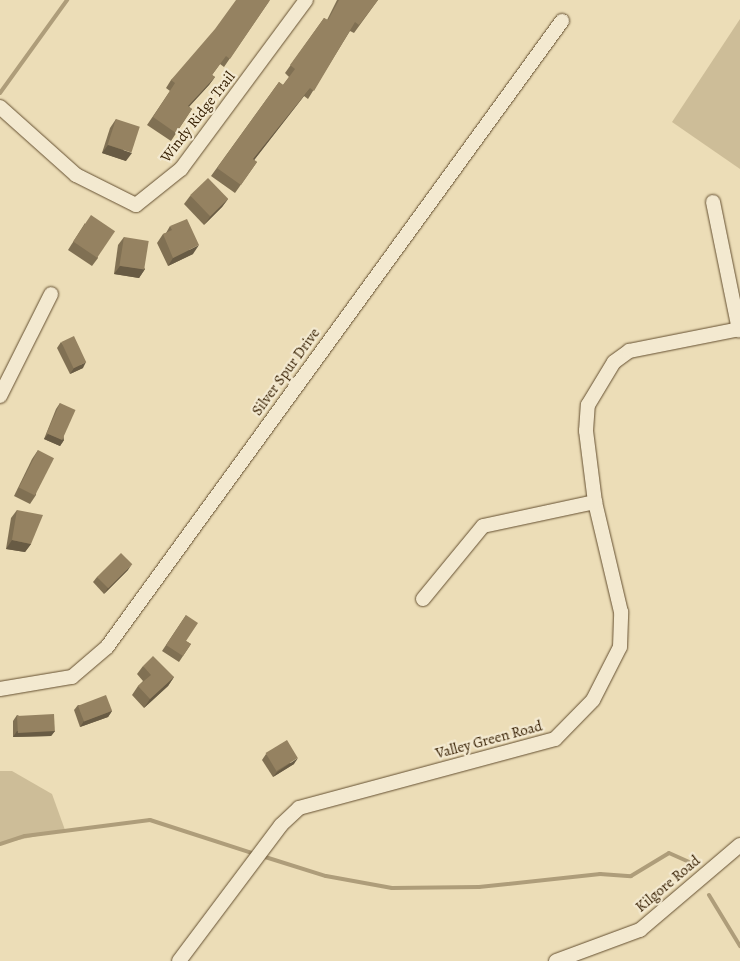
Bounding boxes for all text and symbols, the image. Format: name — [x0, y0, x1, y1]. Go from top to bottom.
street label: Windy Ridge Trail — [157, 68, 239, 166]
street label: Silver Spur Drive — [248, 325, 324, 419]
street label: Valley Green Road — [434, 717, 544, 763]
street label: Kilgore Road — [632, 852, 704, 916]

